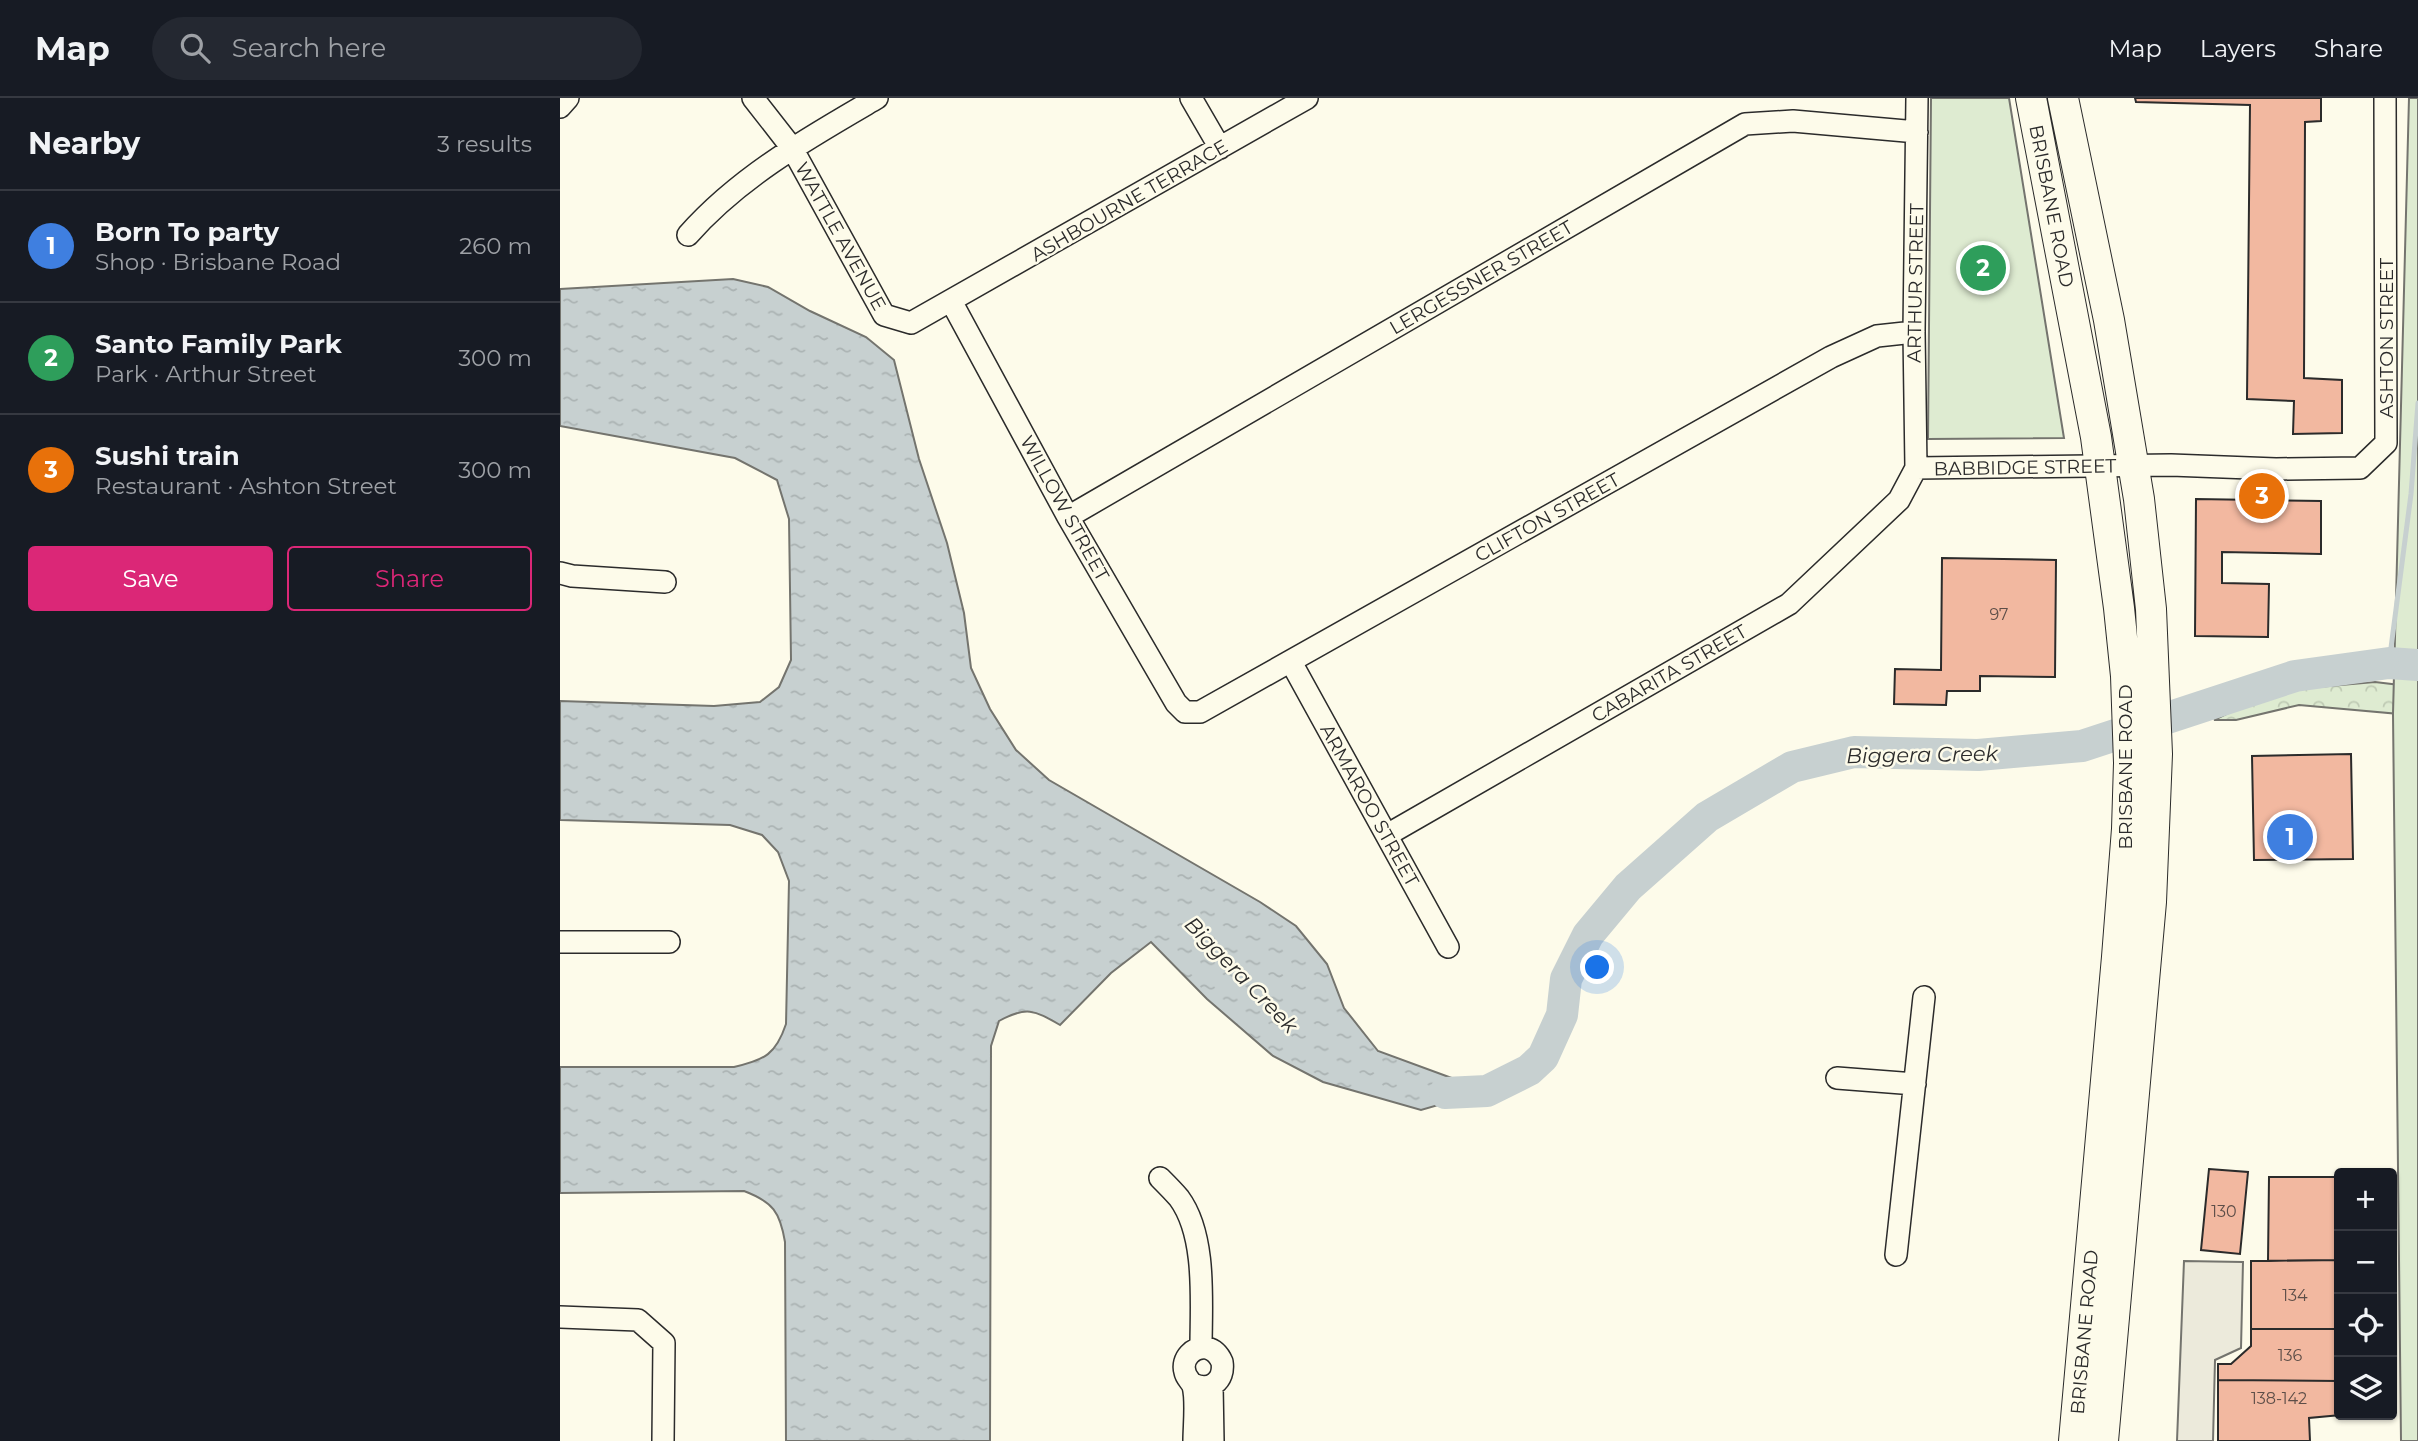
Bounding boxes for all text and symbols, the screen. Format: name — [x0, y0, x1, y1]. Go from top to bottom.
search box — [152, 17, 642, 80]
text: Map — [35, 28, 110, 68]
icon: search — [176, 29, 214, 67]
text: Search here — [232, 32, 386, 64]
text: Map — [2108, 34, 2162, 63]
text: Layers — [2200, 34, 2276, 63]
text: Share — [2314, 34, 2383, 63]
street label: BRISBANE ROAD — [2024, 123, 2079, 289]
text: Nearby — [28, 125, 140, 162]
text: 3 results — [437, 130, 532, 158]
street label: ASHBOURNE TERRACE — [1027, 135, 1232, 266]
street label: WATTLE AVENUE — [790, 158, 891, 314]
street label: ARTHUR STREET — [1903, 203, 1928, 363]
street label: LERGESSNER STREET — [1386, 215, 1577, 339]
text: Born To party — [95, 216, 279, 248]
text: 1 — [46, 232, 56, 260]
text: 260 m — [459, 232, 532, 260]
pin: 2 — [1960, 242, 2006, 294]
text: Shop · Brisbane Road — [95, 248, 341, 276]
street label: ASHTON STREET — [2375, 258, 2398, 418]
text: Santo Family Park — [95, 328, 342, 360]
text: 2 — [44, 344, 58, 372]
text: 300 m — [458, 344, 532, 372]
text: Park · Arthur Street — [95, 360, 317, 388]
street label: WILLOW STREET — [1015, 431, 1114, 585]
text: Sushi train — [95, 440, 240, 472]
street label: BABBIDGE STREET — [1933, 454, 2117, 481]
text: 3 — [44, 456, 58, 484]
text: 300 m — [458, 456, 532, 484]
street label: CLIFTON STREET — [1471, 468, 1624, 567]
pin: 3 — [2239, 470, 2285, 522]
text: Restaurant · Ashton Street — [95, 472, 397, 500]
button: Save — [28, 546, 273, 611]
button: Share — [287, 546, 532, 611]
house number: 97 — [1989, 605, 2009, 624]
street label: CABARITA STREET — [1588, 620, 1751, 727]
street label: BRISBANE ROAD — [2114, 684, 2137, 850]
street label: ARMAROO STREET — [1315, 720, 1424, 891]
water label: Biggera Creek — [1846, 741, 2000, 768]
pin: 1 — [2267, 811, 2313, 863]
water label: Biggera Creek — [1180, 911, 1304, 1039]
your location — [1580, 950, 1614, 984]
map controls — [2334, 1168, 2397, 1420]
button: + — [2334, 1168, 2397, 1231]
house number: 130 — [2211, 1202, 2237, 1221]
button: − — [2334, 1231, 2397, 1294]
street label: BRISBANE ROAD — [2066, 1249, 2103, 1415]
house number: 134 — [2282, 1286, 2308, 1305]
button: locate — [2334, 1294, 2397, 1357]
house number: 136 — [2278, 1346, 2303, 1365]
button: layers — [2334, 1357, 2397, 1420]
house number: 138-142 — [2251, 1389, 2307, 1408]

